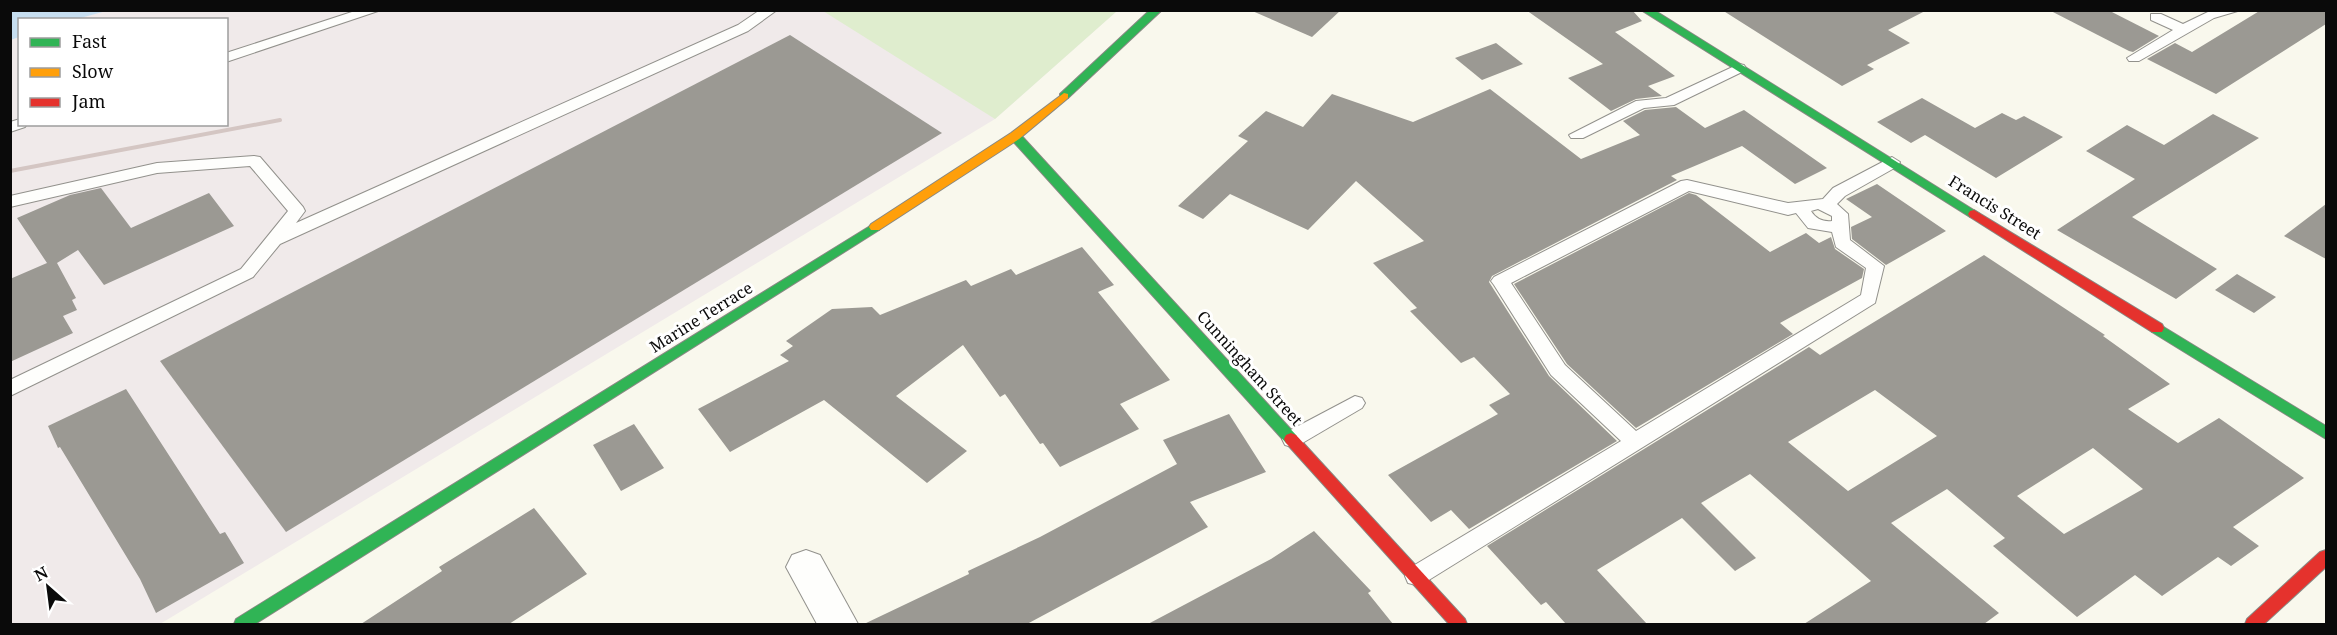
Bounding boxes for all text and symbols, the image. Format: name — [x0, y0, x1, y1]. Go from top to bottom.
legend — [18, 18, 228, 126]
text: Fast — [72, 29, 107, 53]
text: Slow — [72, 59, 114, 83]
text: Jam — [71, 89, 106, 113]
street label: Francis Street — [1945, 170, 2046, 244]
street label: Marine Terrace — [645, 277, 757, 357]
street label: Cunningham Street — [1192, 306, 1308, 431]
north arrow — [18, 557, 78, 617]
text: N — [30, 561, 52, 586]

